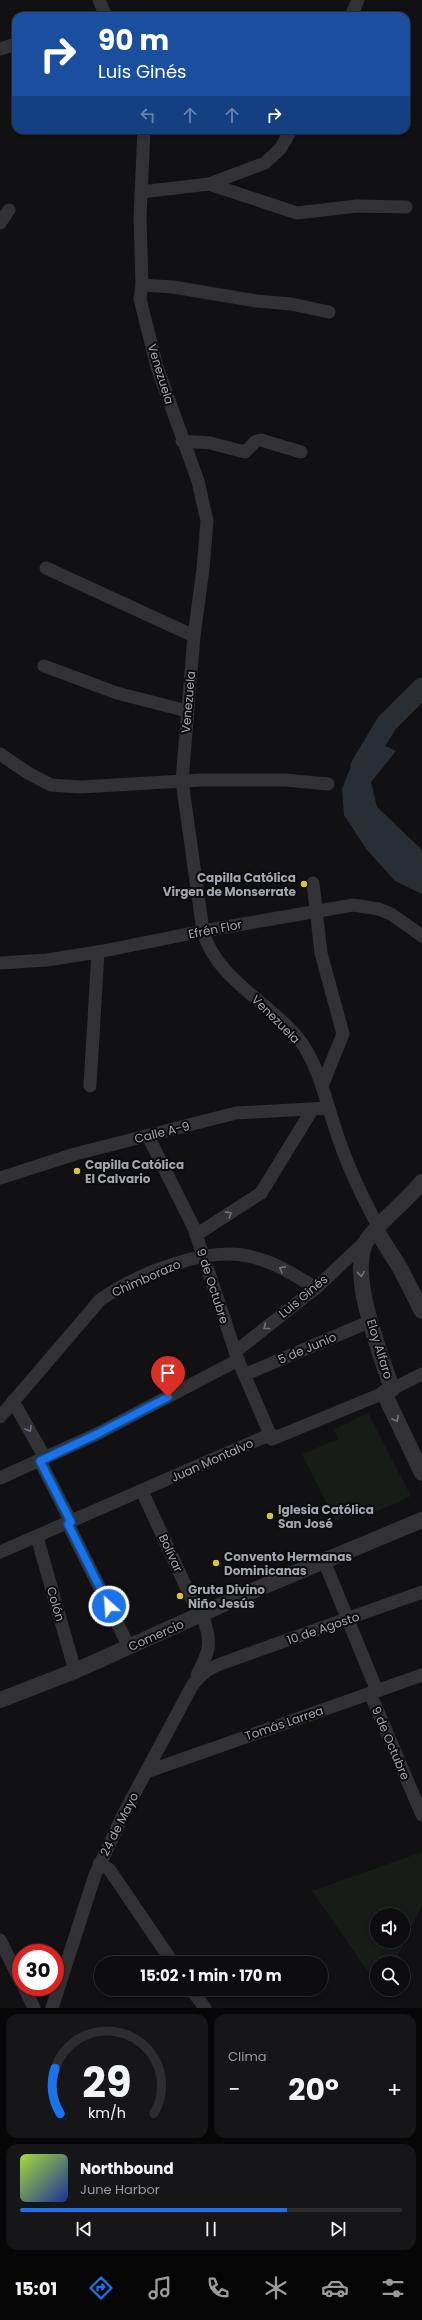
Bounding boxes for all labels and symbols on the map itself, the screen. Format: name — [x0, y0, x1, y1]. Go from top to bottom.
street label: Venezuela — [144, 342, 178, 406]
street label: Venezuela — [177, 670, 199, 734]
place label: Capilla Católica Virgen de Monserrate — [163, 869, 297, 900]
marker: Capilla Católica Virgen de Monserrate — [299, 879, 309, 889]
street label: Efrén Flor — [187, 915, 244, 943]
street label: Venezuela — [248, 991, 304, 1047]
street label: Calle A-9 — [133, 1117, 191, 1147]
place label: Capilla Católica El Calvario — [85, 1156, 184, 1187]
marker: Capilla Católica El Calvario — [72, 1166, 82, 1176]
one-way arrow — [225, 1211, 232, 1219]
street label: 9 de Octubre — [193, 1246, 233, 1326]
street label: Chimborazo — [109, 1255, 183, 1301]
one-way arrow — [278, 1266, 286, 1274]
street label: Luis Ginés — [275, 1271, 331, 1321]
one-way arrow — [356, 1271, 365, 1277]
street label: Eloy Alfaro — [363, 1317, 397, 1381]
one-way arrow — [263, 1323, 270, 1330]
street label: 5 de Junio — [275, 1328, 339, 1368]
pin — [151, 1356, 185, 1397]
one-way arrow — [391, 1415, 399, 1423]
one-way arrow — [24, 1425, 32, 1432]
street label: Juan Montalvo — [168, 1434, 256, 1486]
place label: Iglesia Católica San José — [278, 1501, 374, 1532]
marker: Iglesia Católica San José — [265, 1511, 275, 1521]
street label: Bolívar — [155, 1531, 187, 1575]
place label: Convento Hermanas Dominicanas — [224, 1548, 352, 1579]
marker: Convento Hermanas Dominicanas — [211, 1558, 221, 1568]
place label: Gruta Divino Niño Jesús — [188, 1581, 265, 1612]
street label: Colón — [43, 1585, 69, 1623]
position arrow — [88, 1585, 130, 1627]
marker: Gruta Divino Niño Jesús — [175, 1591, 185, 1601]
street label: 10 de Agosto — [285, 1608, 362, 1648]
street label: Comercio — [126, 1615, 187, 1655]
street label: Tomás Larrea — [243, 1702, 325, 1744]
street label: 9 de Octubre — [368, 1704, 414, 1782]
street label: 24 de Mayo — [96, 1789, 142, 1859]
speed limit sign: 30 — [12, 1944, 64, 1996]

